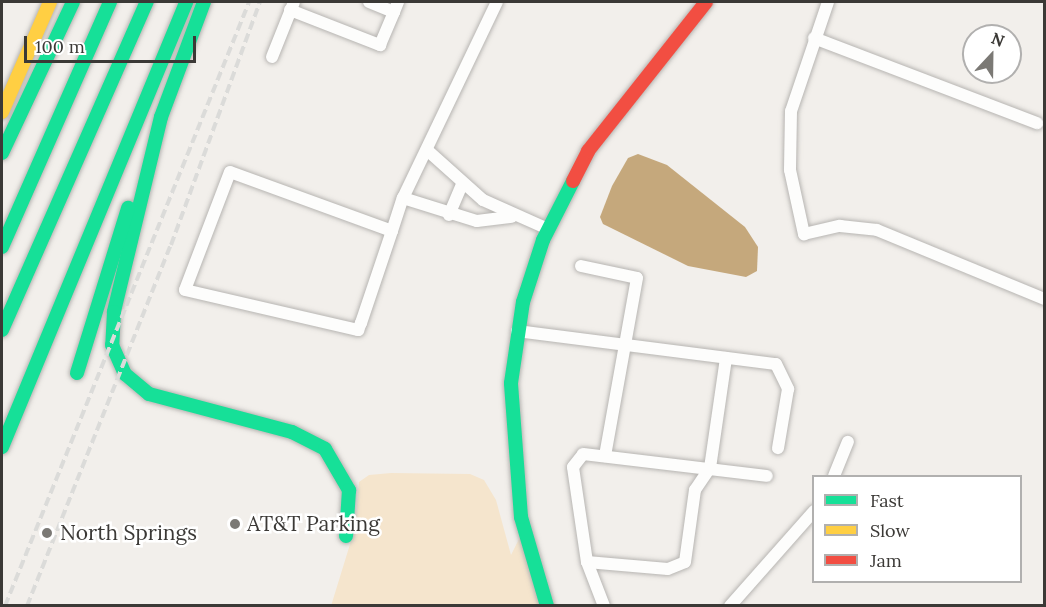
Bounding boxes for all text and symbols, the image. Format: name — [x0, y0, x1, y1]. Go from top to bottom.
scale bar — [27, 24, 200, 62]
north arrow — [962, 24, 1022, 84]
text: N — [989, 28, 1007, 51]
text: 100 m — [35, 35, 85, 58]
legend — [812, 475, 1022, 583]
text: Fast — [870, 489, 904, 512]
place label: AT&T Parking — [247, 511, 380, 537]
marker: AT&T Parking — [228, 517, 242, 531]
text: Slow — [870, 519, 910, 542]
place label: North Springs — [60, 520, 197, 546]
marker: North Springs — [38, 524, 56, 542]
text: Jam — [870, 549, 902, 572]

